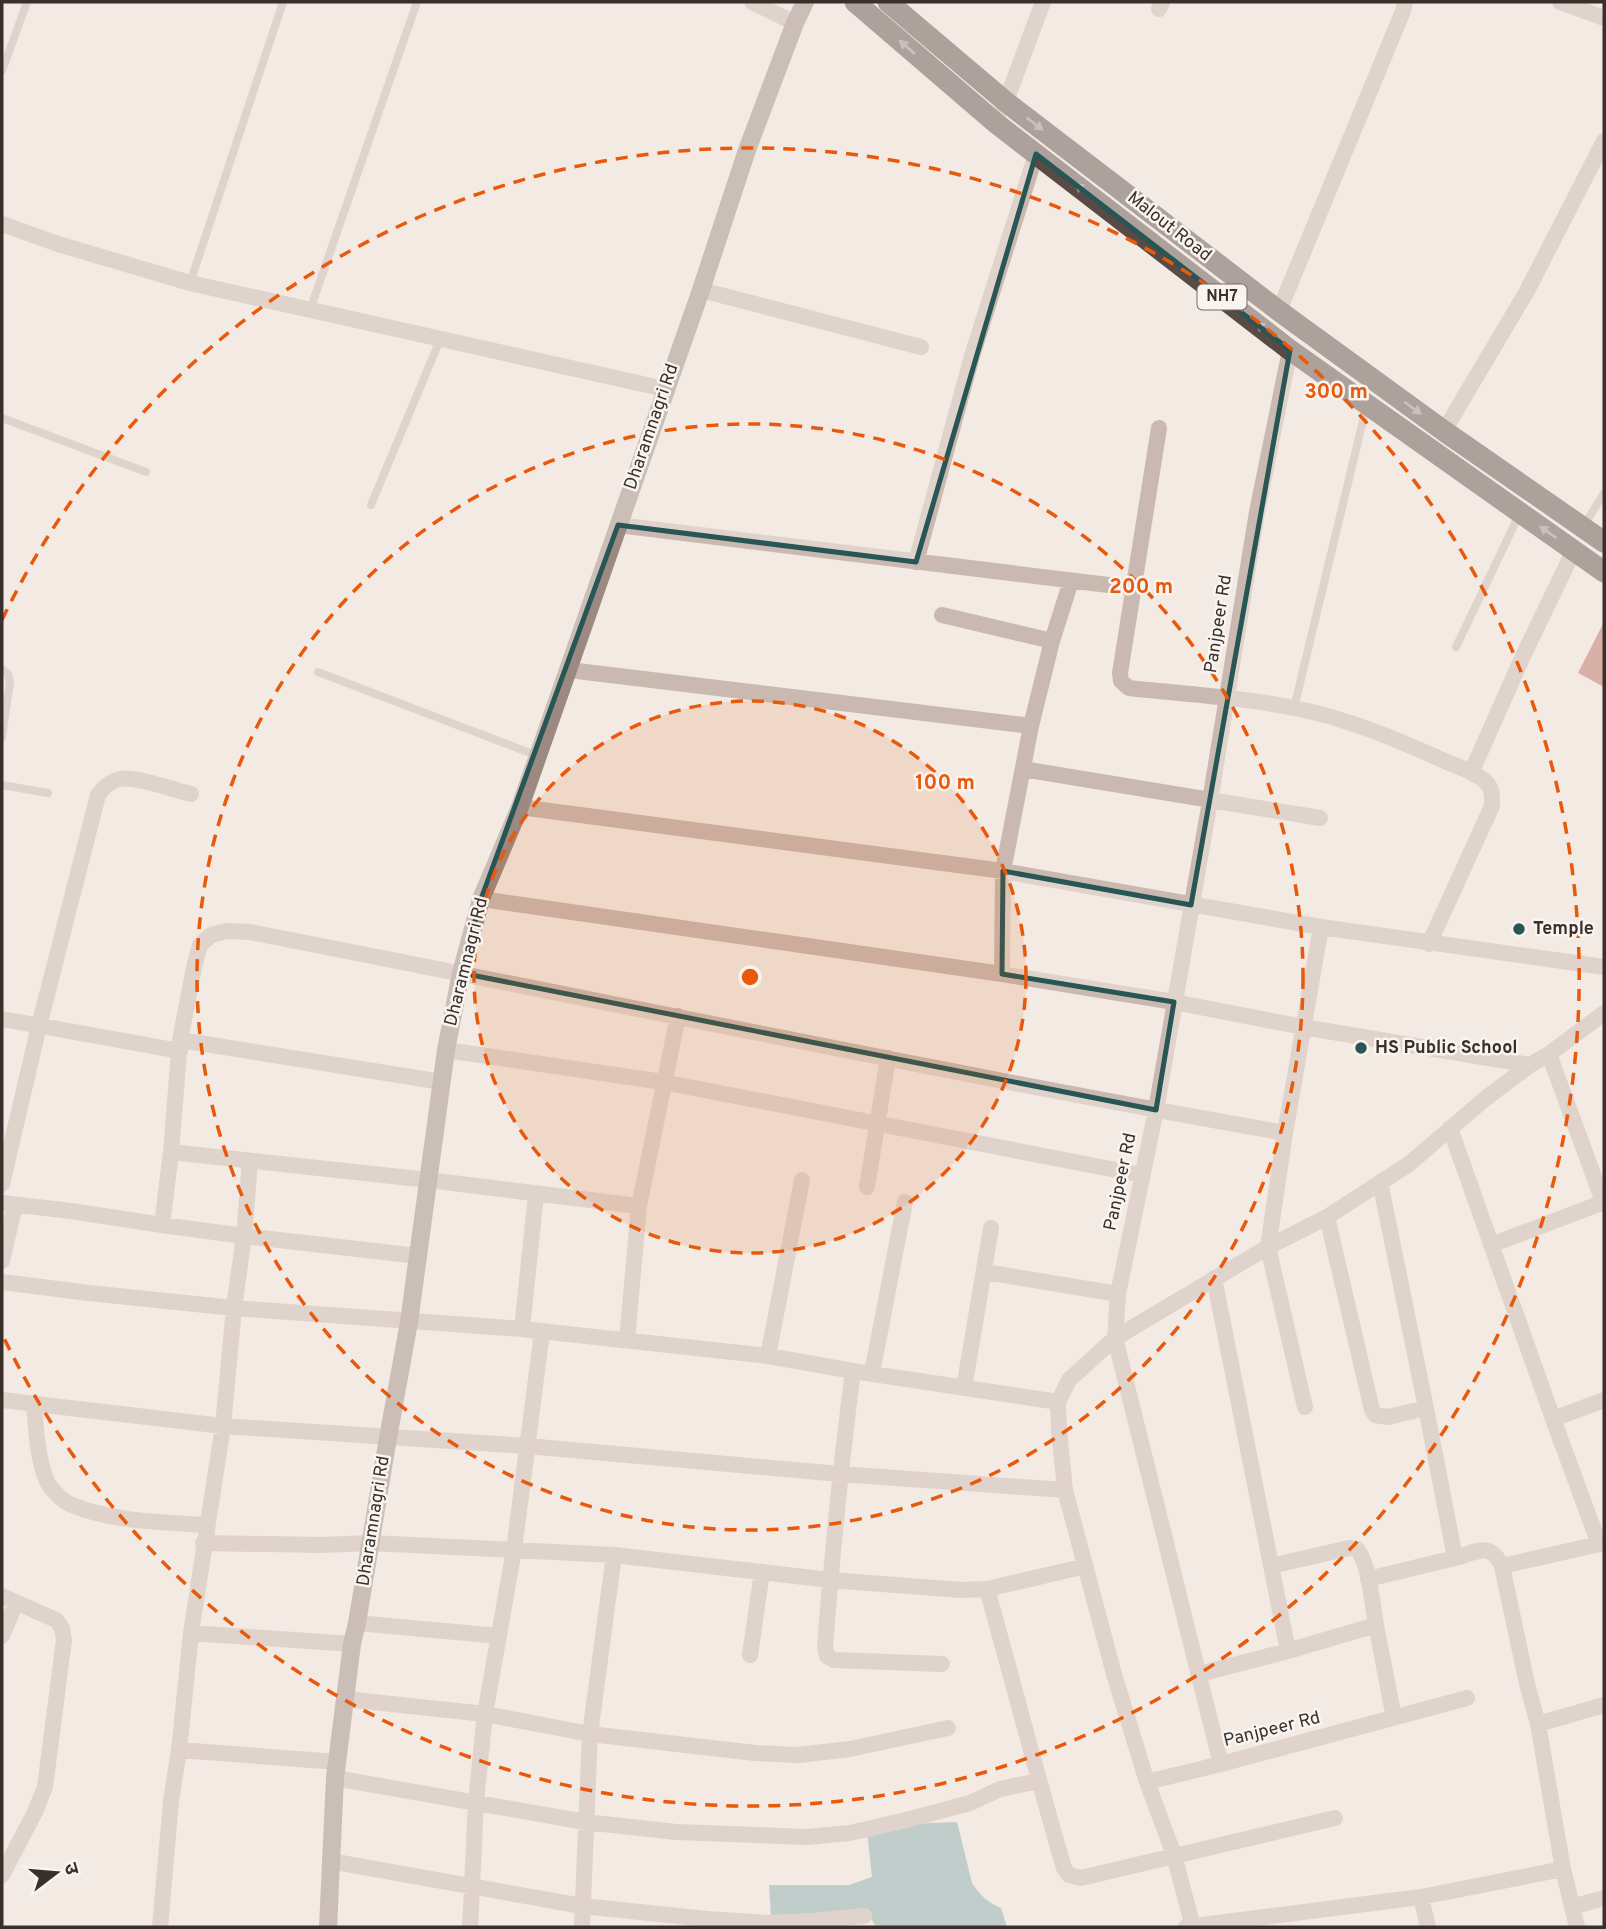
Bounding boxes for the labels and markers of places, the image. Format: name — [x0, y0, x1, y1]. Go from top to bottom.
place label: Temple — [1533, 918, 1594, 941]
marker: Temple — [1511, 921, 1527, 937]
centre of rings — [738, 965, 762, 989]
place label: HS Public School — [1375, 1037, 1518, 1060]
marker: HS Public School — [1353, 1040, 1369, 1056]

